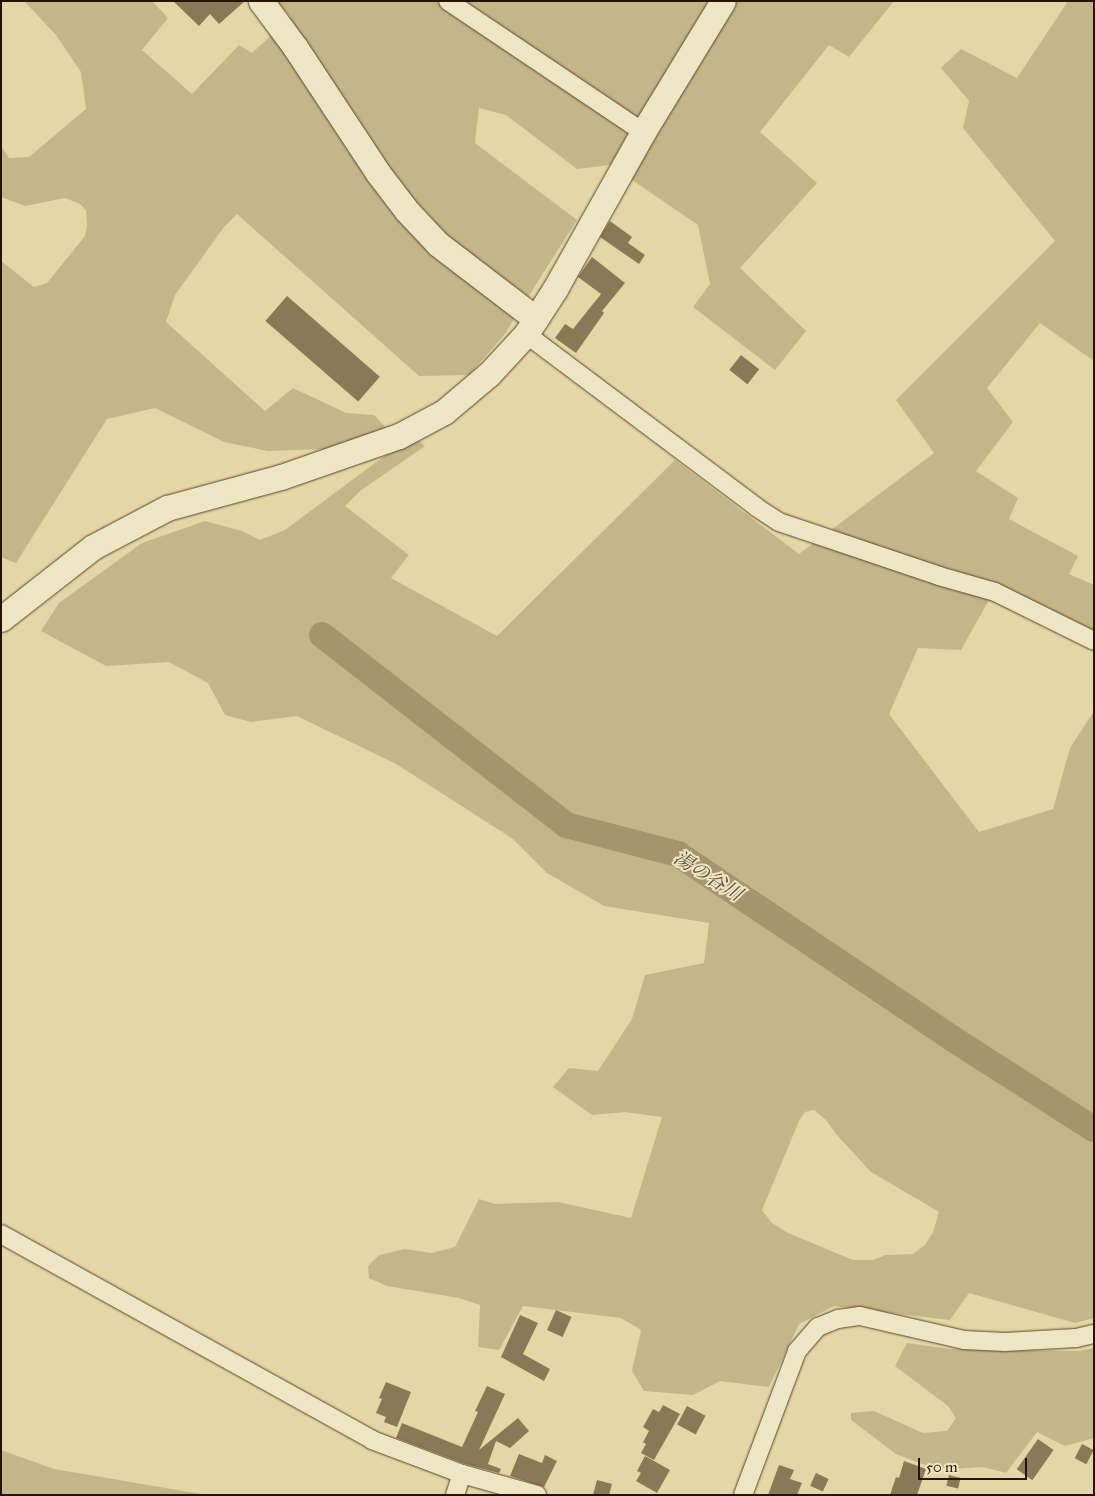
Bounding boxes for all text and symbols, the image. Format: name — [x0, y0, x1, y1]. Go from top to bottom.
water label: 湯の谷川 — [670, 846, 746, 906]
scale bar — [920, 1448, 1029, 1480]
text: 50 m — [926, 1458, 958, 1476]

